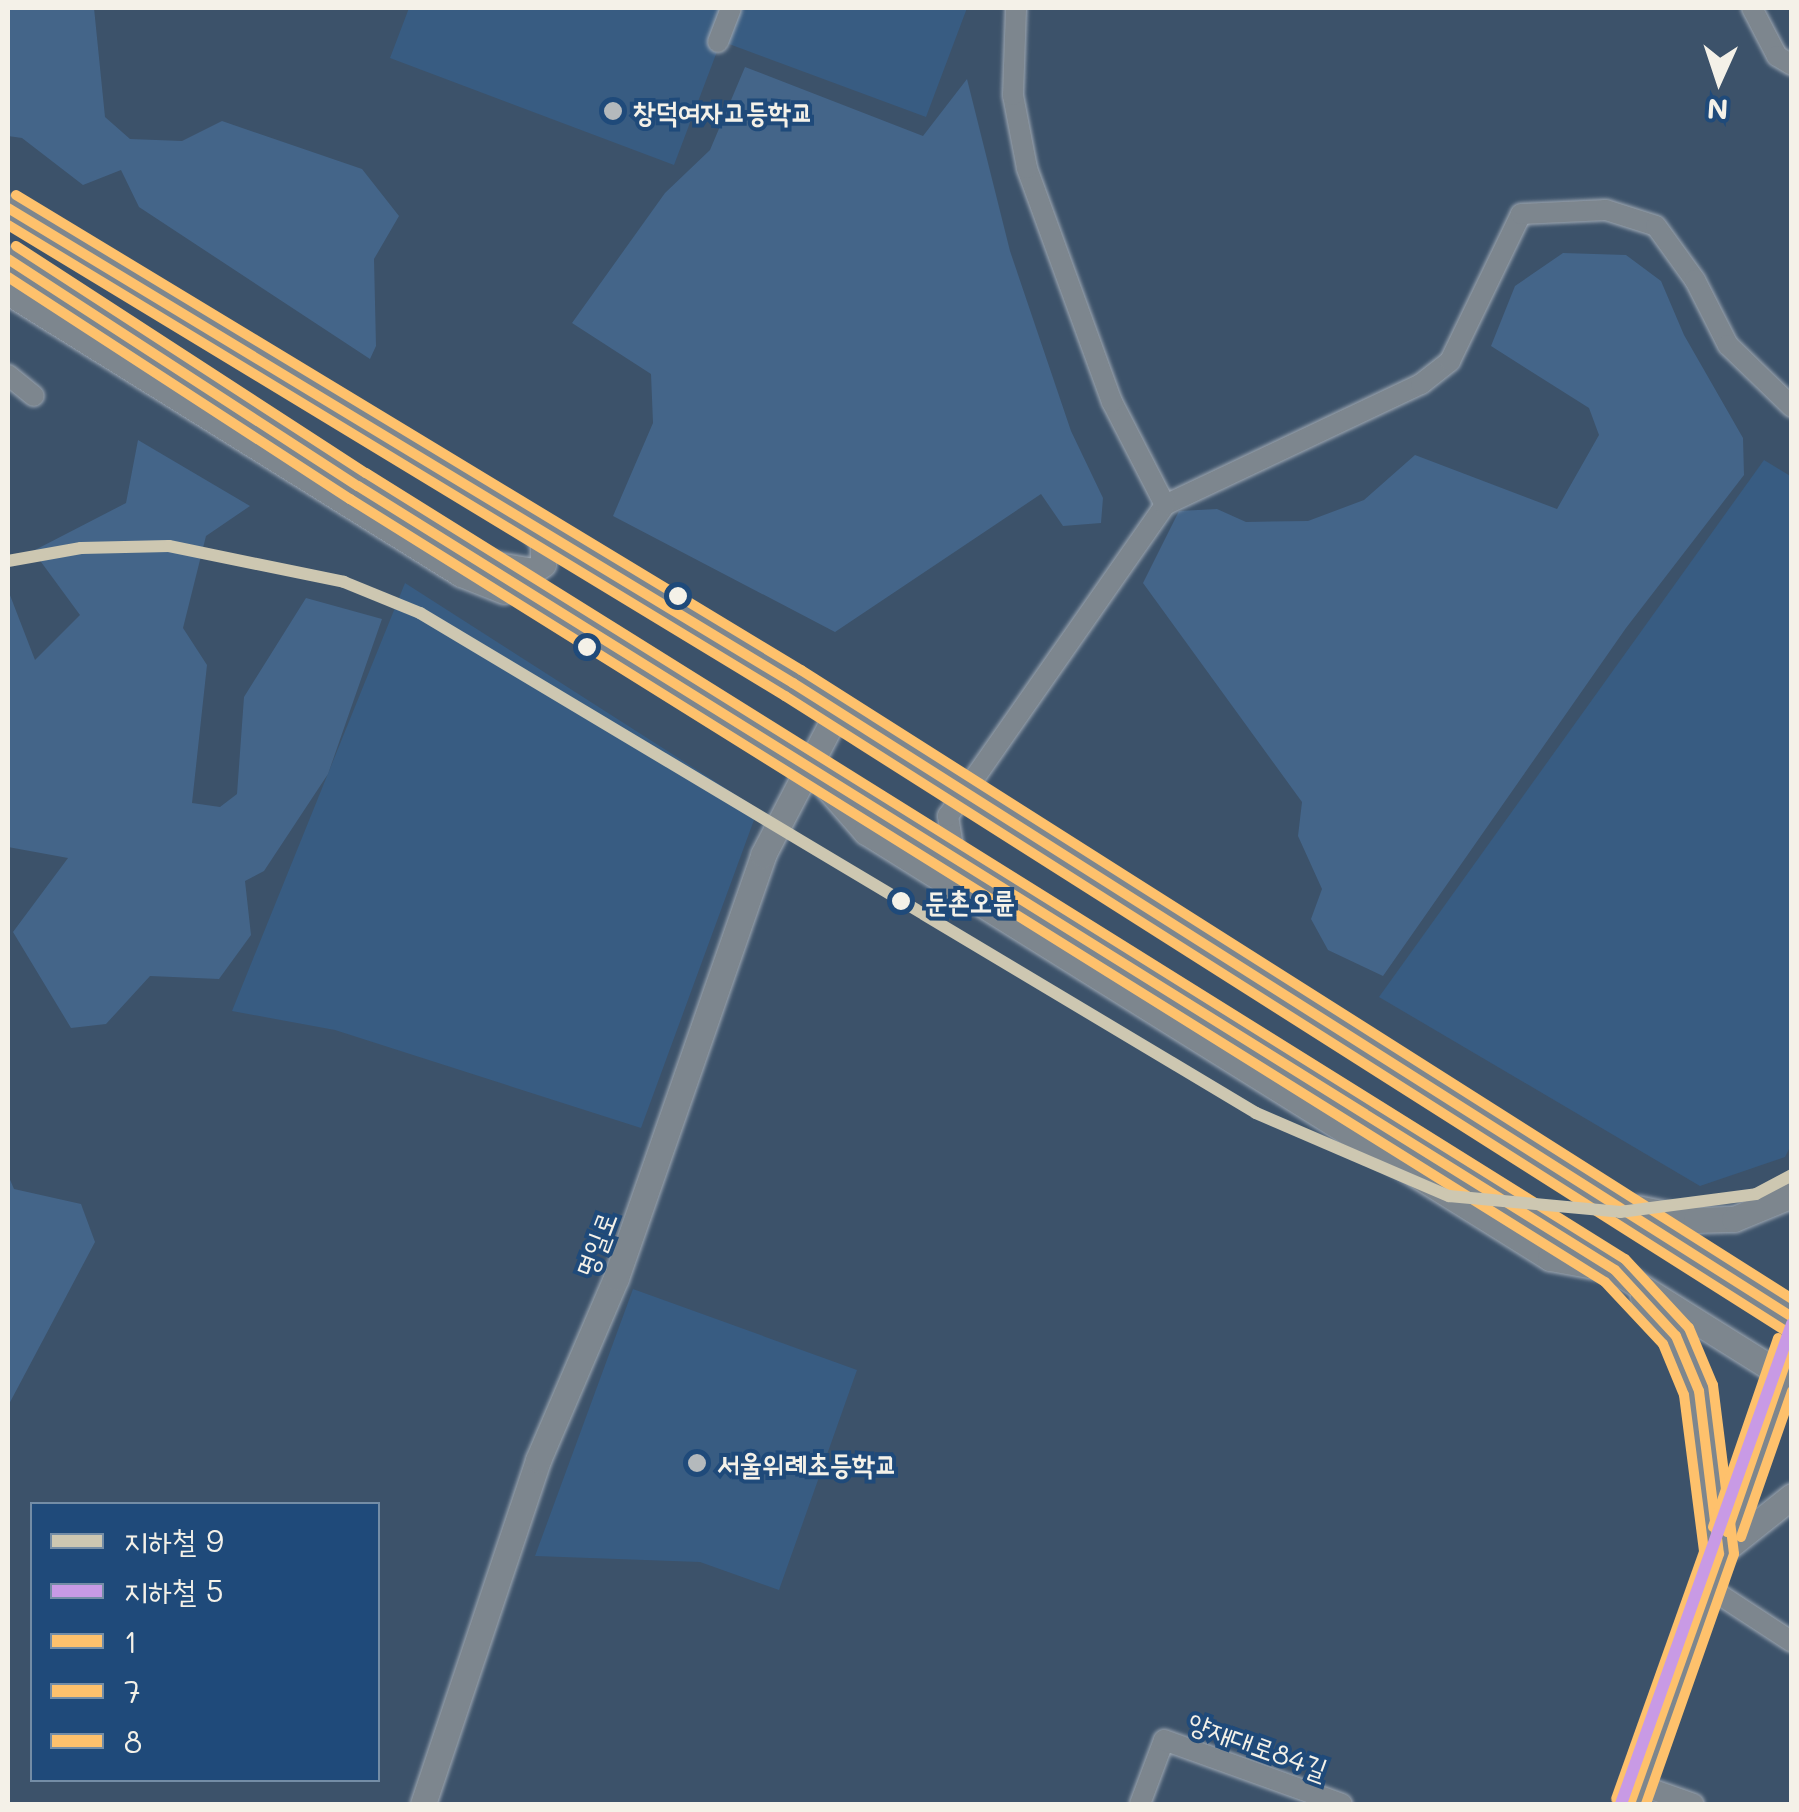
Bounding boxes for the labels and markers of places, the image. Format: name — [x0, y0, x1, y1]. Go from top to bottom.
place label: 창덕여자고등학교 — [633, 94, 813, 128]
marker: 창덕여자고등학교 — [602, 100, 624, 122]
unlabelled marker — [668, 586, 688, 606]
unlabelled marker — [577, 637, 597, 657]
place label: 둔촌오륜 — [925, 884, 1015, 918]
marker: 둔촌오륜 — [886, 886, 916, 916]
place label: 서울위례초등학교 — [717, 1446, 897, 1480]
marker: 서울위례초등학교 — [686, 1452, 708, 1474]

